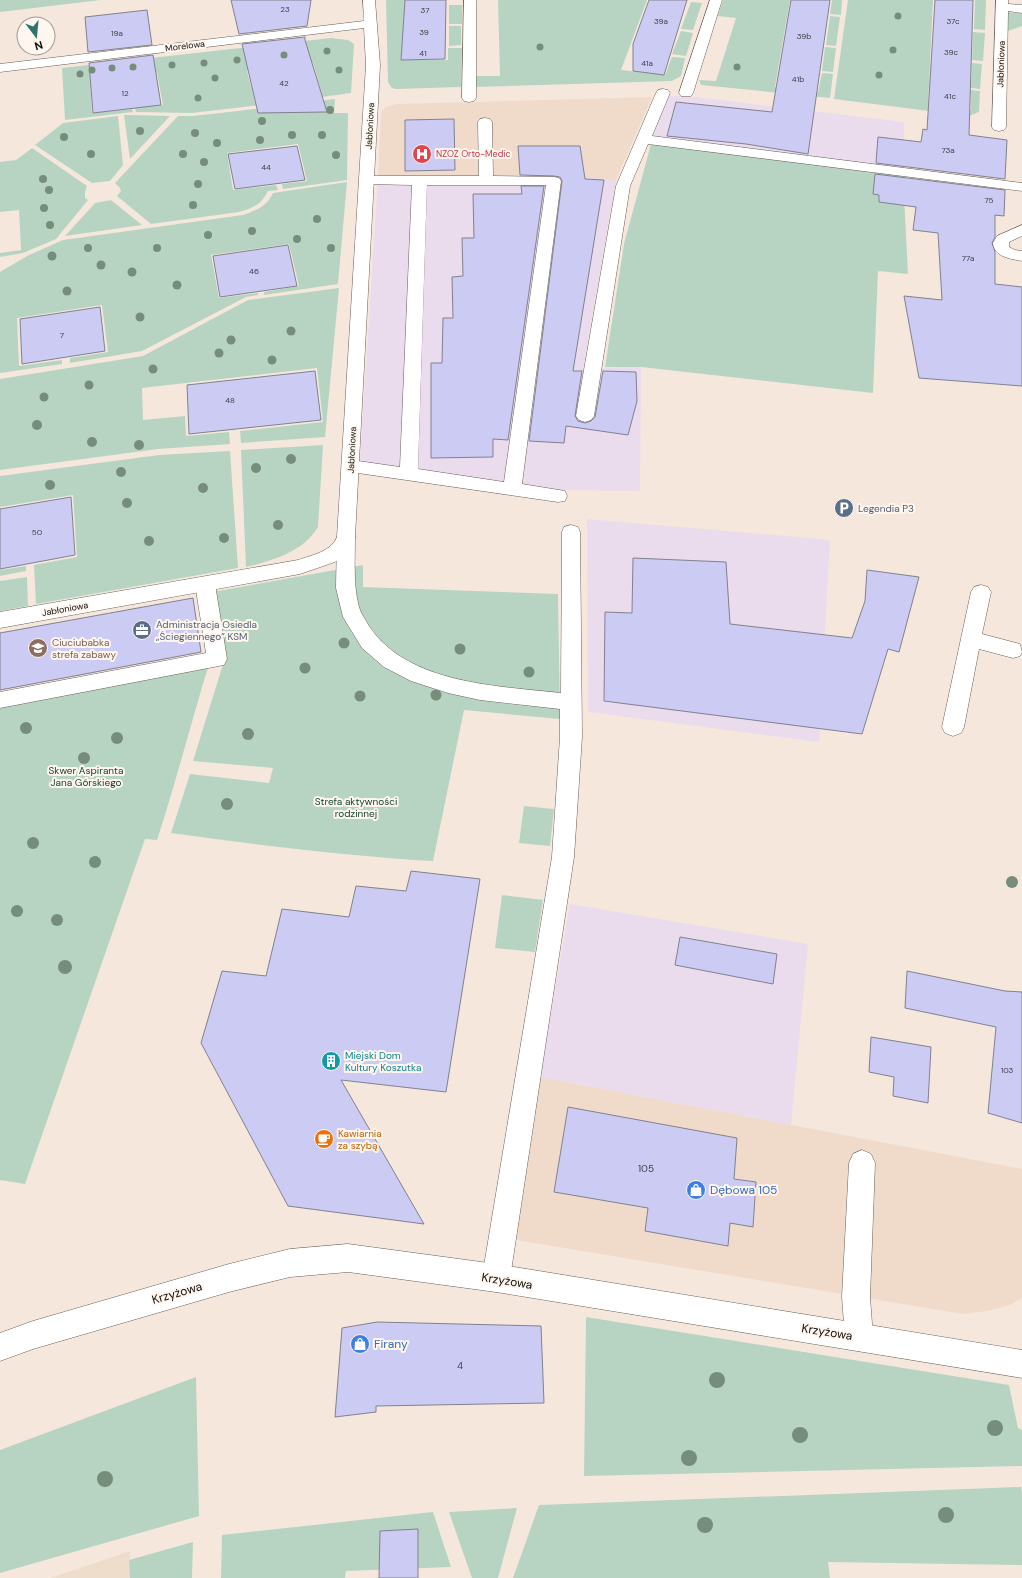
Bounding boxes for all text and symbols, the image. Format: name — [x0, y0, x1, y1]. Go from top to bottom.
house number: 23 — [280, 4, 290, 14]
house number: 37 — [421, 5, 429, 15]
north arrow — [16, 16, 56, 56]
house number: 39a — [654, 16, 668, 26]
house number: 37c — [947, 16, 960, 26]
house number: 39 — [419, 27, 429, 37]
house number: 19a — [111, 28, 123, 38]
house number: 39b — [797, 31, 811, 41]
text: N — [33, 38, 45, 53]
street label: Morelowa — [164, 38, 206, 54]
street label: Jabłoniowa — [994, 40, 1008, 88]
house number: 39c — [944, 47, 958, 57]
house number: 41 — [419, 48, 427, 58]
house number: 41a — [641, 58, 653, 68]
house number: 41b — [792, 74, 804, 84]
house number: 42 — [279, 78, 289, 88]
house number: 12 — [121, 88, 129, 98]
house number: 41c — [944, 91, 956, 101]
street label: Jabłoniowa — [363, 102, 377, 150]
hospital icon: NZOZ Orto-Medic — [411, 143, 433, 165]
house number: 73a — [941, 145, 955, 155]
place label: NZOZ Orto-Medic — [436, 148, 511, 160]
house number: 44 — [261, 162, 271, 172]
house number: 75 — [985, 195, 994, 205]
house number: 77a — [962, 253, 974, 263]
house number: 46 — [249, 266, 259, 276]
house number: 7 — [60, 330, 64, 340]
house number: 48 — [225, 395, 235, 405]
street label: Jabłoniowa — [345, 426, 359, 474]
parking icon: Legendia P3 — [833, 497, 855, 519]
place label: Legendia P3 — [858, 502, 914, 515]
house number: 50 — [32, 527, 43, 537]
street label: Jabłoniowa — [41, 599, 89, 619]
place label: Administracja Osiedla „Ściegiennego” KSM — [156, 618, 257, 643]
office icon: Administracja Osiedla „Ściegiennego” KSM — [131, 619, 153, 641]
place label: Ciuciubabka strefa zabawy — [52, 636, 116, 661]
school or university icon: Ciuciubabka strefa zabawy — [27, 637, 49, 659]
park label: Skwer Aspiranta Jana Górskiego — [49, 764, 123, 789]
park label: Strefa aktywności rodzinnej — [315, 795, 397, 820]
place label: Miejski Dom Kultury Koszutka — [345, 1049, 421, 1074]
building icon: Miejski Dom Kultury Koszutka — [320, 1050, 342, 1072]
house number: 103 — [1001, 1065, 1014, 1075]
place label: Kawiarnia za szybą — [338, 1127, 382, 1152]
cafe icon: Kawiarnia za szybą — [313, 1128, 335, 1150]
house number: 105 — [638, 1162, 654, 1175]
shop icon: Dębowa 105 — [685, 1179, 707, 1201]
place label: Dębowa 105 — [710, 1182, 777, 1198]
street label: Krzyżowa — [480, 1269, 534, 1293]
street label: Krzyżowa — [150, 1278, 204, 1308]
street label: Krzyżowa — [800, 1320, 854, 1344]
shop icon: Firany — [349, 1333, 371, 1355]
place label: Firany — [374, 1336, 408, 1352]
house number: 4 — [457, 1359, 463, 1372]

